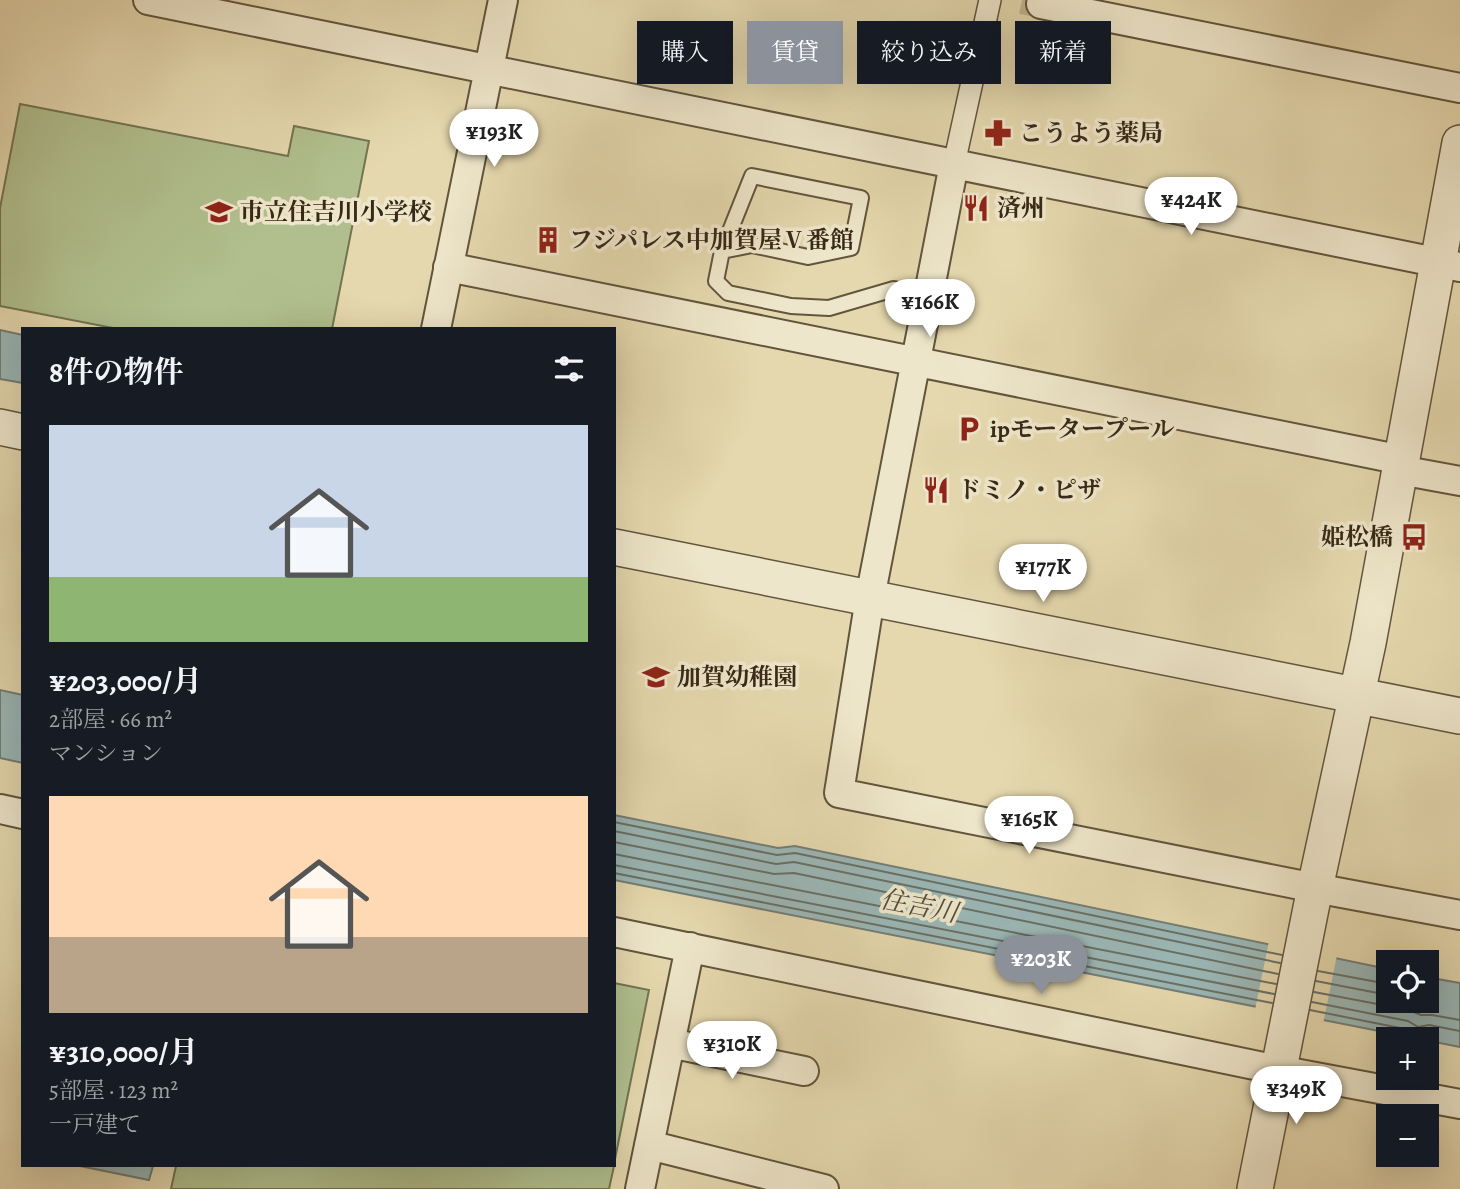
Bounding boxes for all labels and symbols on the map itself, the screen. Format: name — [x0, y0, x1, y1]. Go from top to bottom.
pin: ¥193K — [445, 110, 543, 169]
place label: こうよう薬局 — [1019, 117, 1163, 149]
pharmacy icon: こうよう薬局 — [983, 118, 1013, 148]
pin: ¥424K — [1142, 177, 1240, 237]
place label: 済州 — [997, 192, 1045, 224]
restaurant icon: 済州 — [961, 193, 991, 223]
place label: 市立住吉川小学校 — [240, 196, 432, 228]
school or university icon: 市立住吉川小学校 — [204, 197, 234, 227]
place label: フジパレス中加賀屋Ⅴ番館 — [569, 224, 854, 256]
building icon: フジパレス中加賀屋Ⅴ番館 — [533, 225, 563, 255]
pin: ¥166K — [881, 280, 979, 339]
place label: ipモータープール — [990, 413, 1175, 445]
parking icon: ipモータープール — [954, 414, 984, 444]
place label: ドミノ・ピザ — [957, 474, 1101, 506]
restaurant icon: ドミノ・ピザ — [921, 475, 951, 505]
place label: 姫松橋 — [1321, 521, 1393, 553]
bus stop icon: 姫松橋 — [1399, 522, 1429, 552]
pin: ¥177K — [994, 544, 1092, 604]
place label: 加賀幼稚園 — [677, 661, 797, 693]
school or university icon: 加賀幼稚園 — [641, 662, 671, 692]
pin: ¥165K — [980, 796, 1078, 856]
water label: 住吉川 — [877, 881, 964, 931]
pin: ¥203K — [992, 936, 1090, 996]
pin: ¥310K — [683, 1021, 781, 1081]
pin: ¥349K — [1247, 1066, 1345, 1126]

